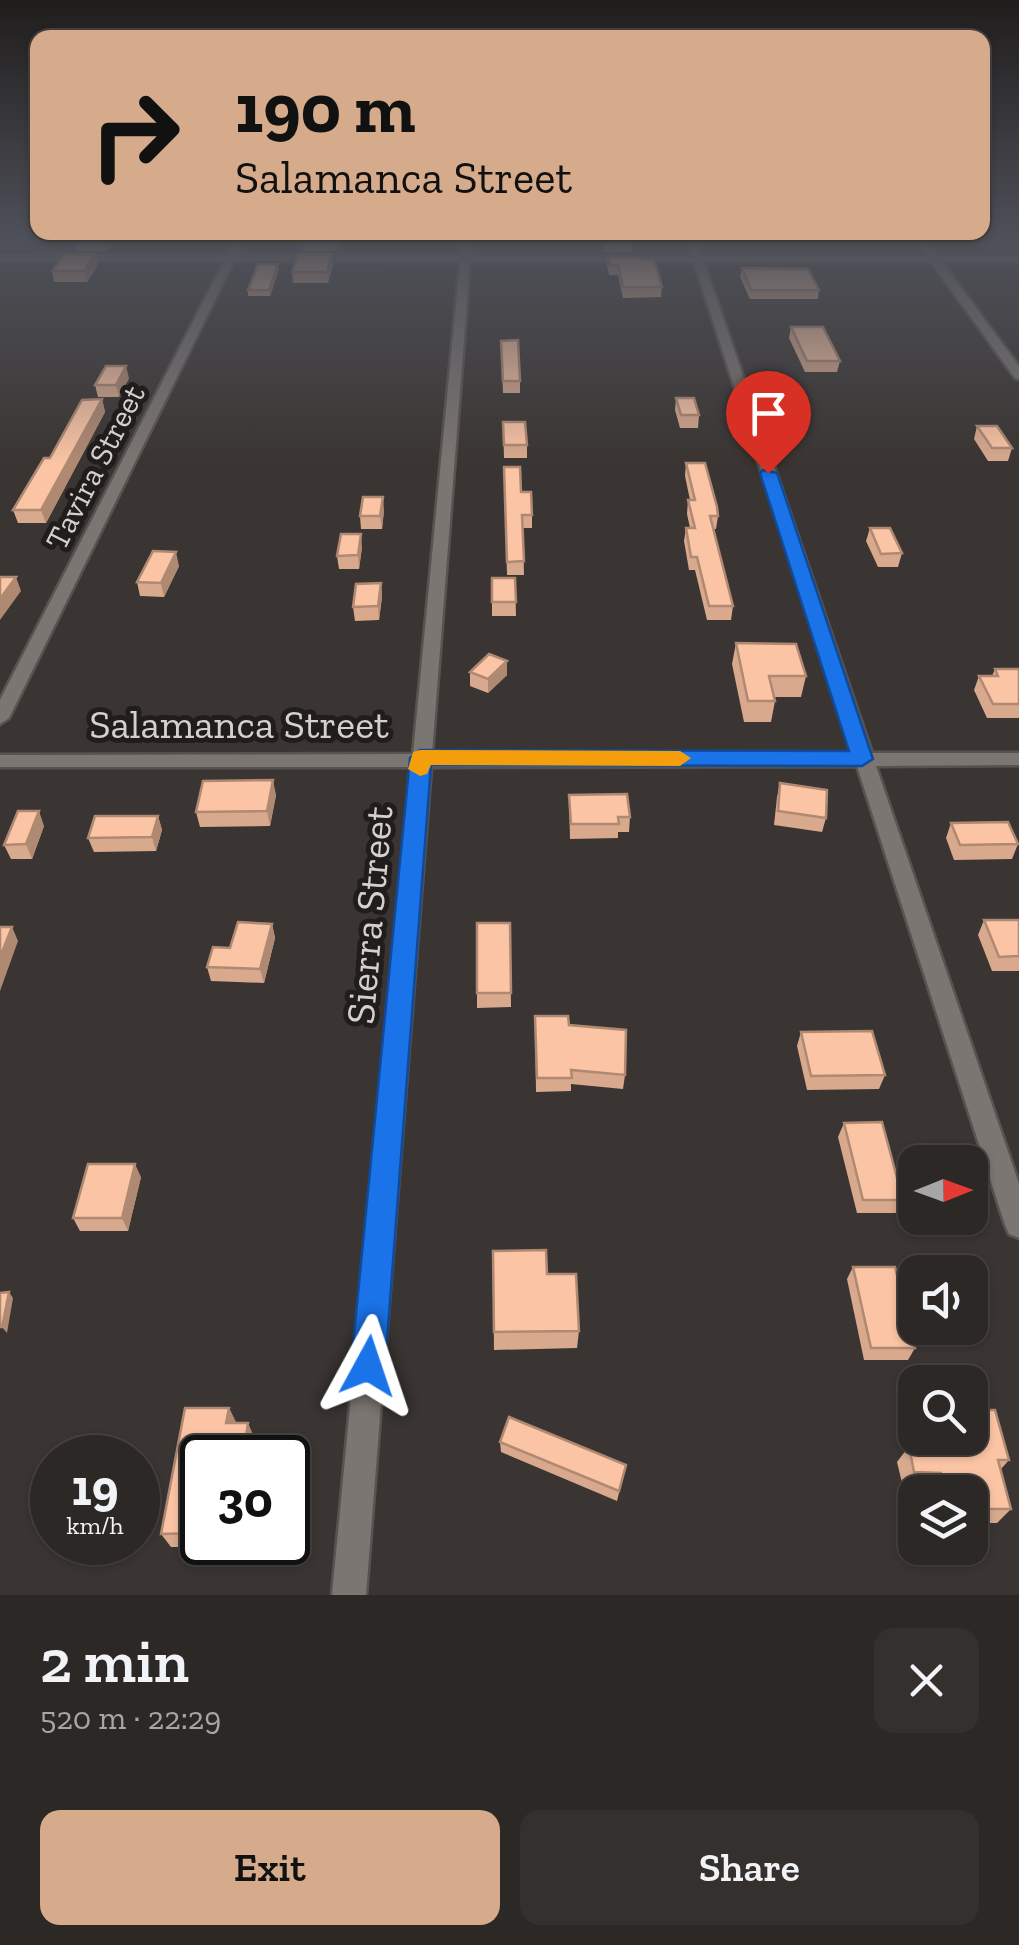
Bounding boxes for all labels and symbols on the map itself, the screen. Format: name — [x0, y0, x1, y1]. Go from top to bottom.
pin — [726, 371, 811, 474]
street label: Tavira Street — [37, 378, 153, 556]
street label: Salamanca Street — [89, 700, 389, 748]
street label: Sierra Street — [336, 804, 402, 1026]
north arrow — [898, 1145, 988, 1235]
position arrow — [316, 1314, 420, 1418]
speed limit sign: 30 — [180, 1435, 310, 1565]

